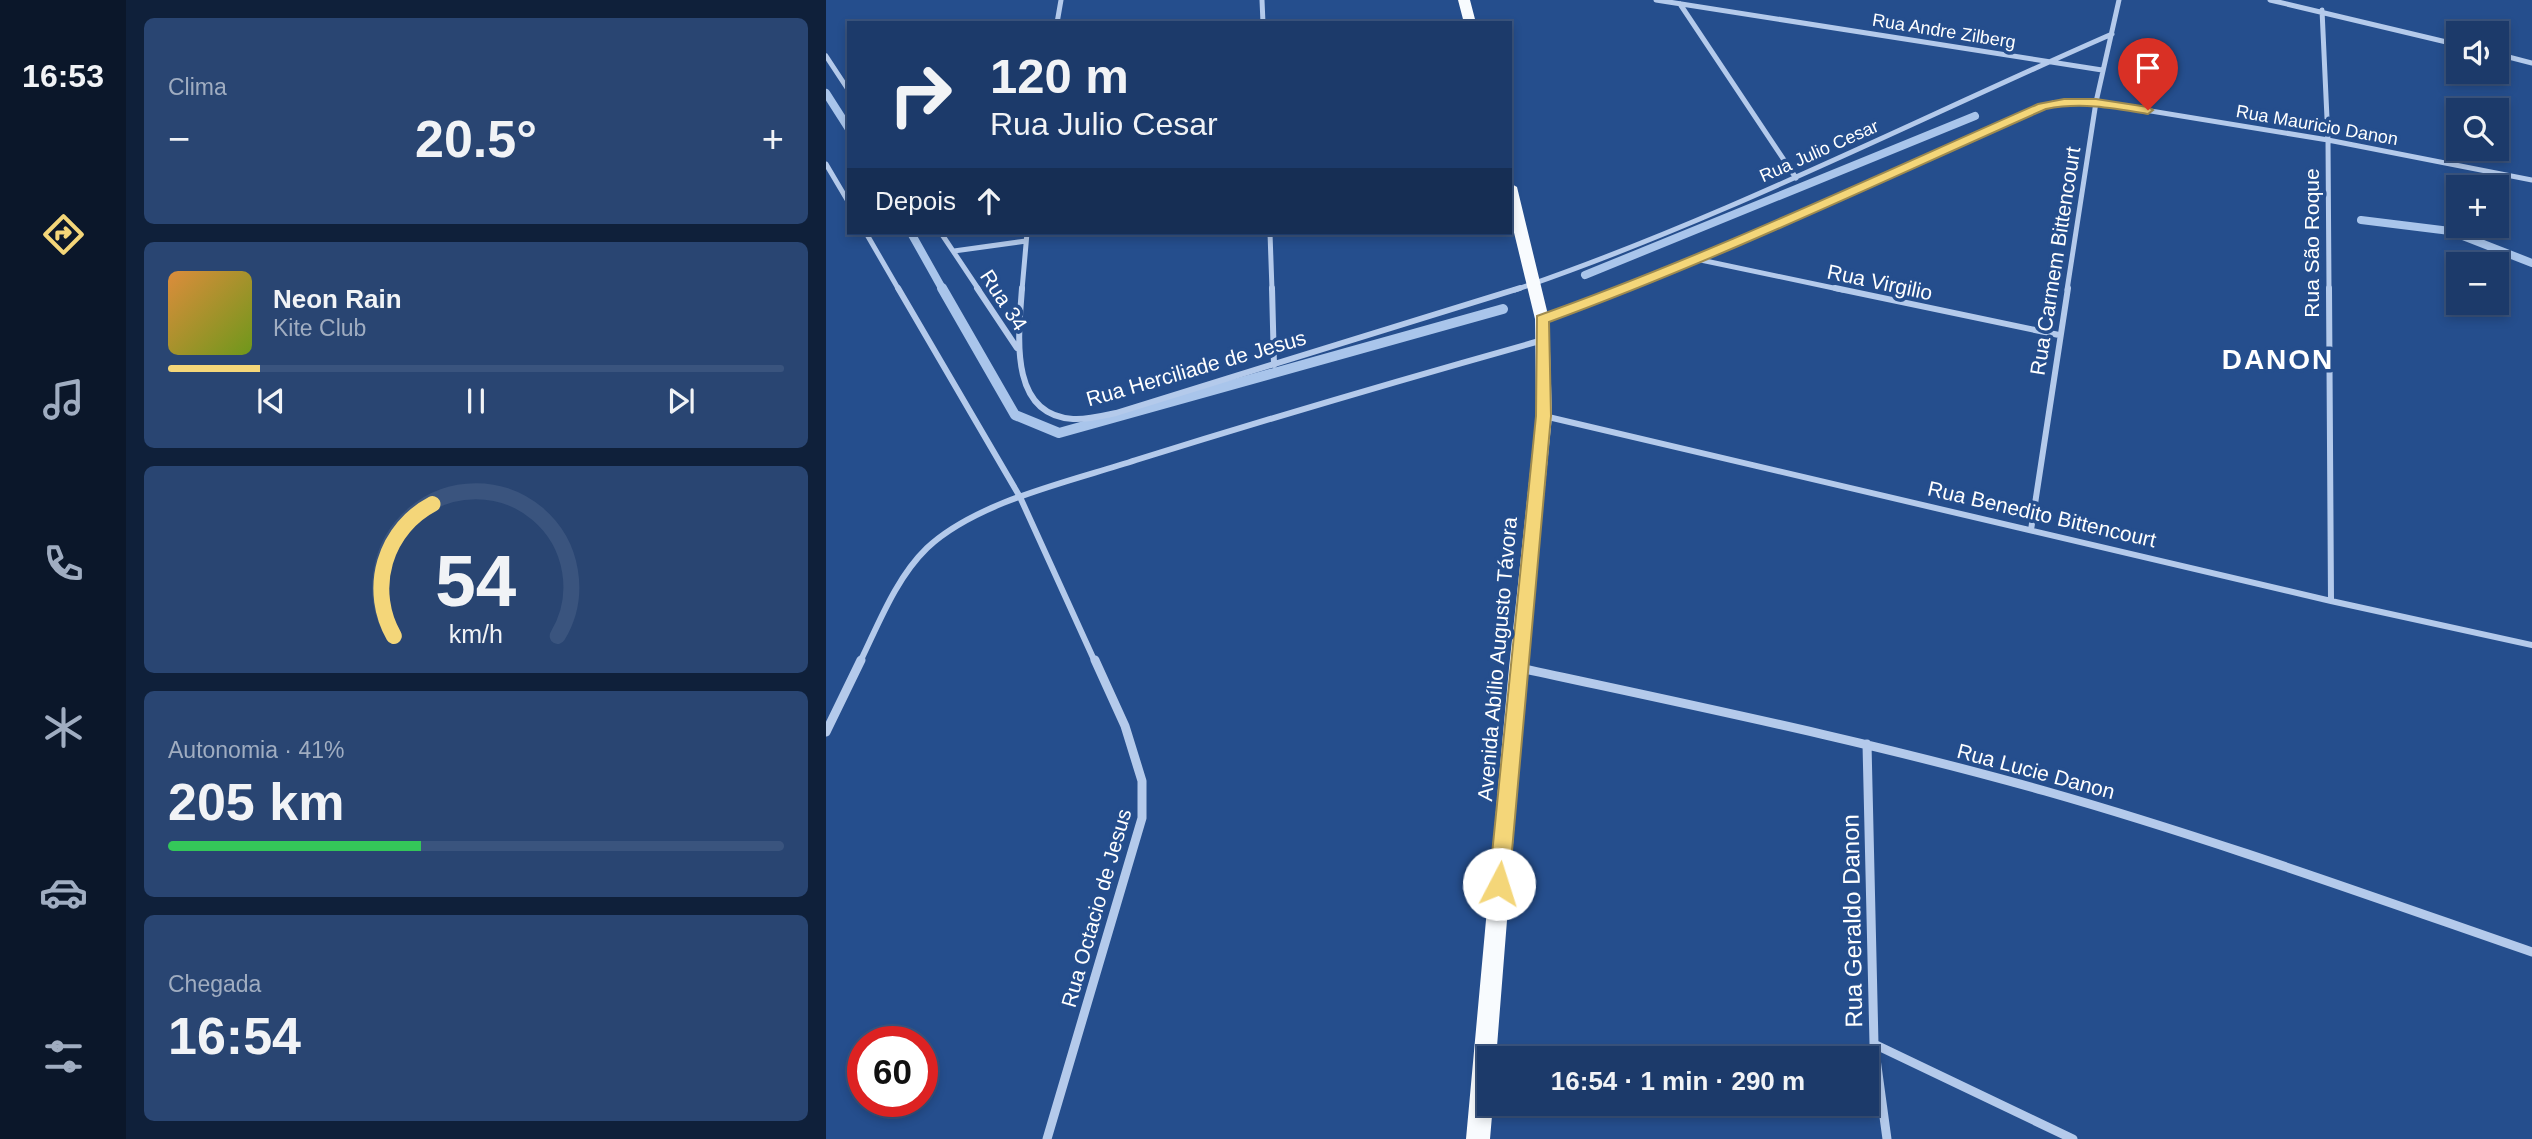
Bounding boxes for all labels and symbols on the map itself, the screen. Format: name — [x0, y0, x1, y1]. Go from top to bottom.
street label: Rua Andre Zilberg — [1871, 10, 2017, 52]
pin — [2118, 38, 2178, 110]
street label: Rua Mauricio Danon — [2234, 101, 2400, 149]
street label: Rua Julio Cesar — [1756, 116, 1882, 186]
street label: Rua Carmem Bittencourt — [2026, 145, 2084, 377]
street label: Rua São Roque — [2300, 168, 2323, 318]
street label: Rua Virgilio — [1825, 260, 1935, 304]
street label: Rua 34 — [976, 265, 1032, 335]
street label: Rua Herciliade de Jesus — [1083, 326, 1309, 410]
district label: DANON — [2222, 344, 2334, 375]
street label: Rua Benedito Bittencourt — [1926, 477, 2158, 552]
street label: Avenida Abílio Augusto Távora — [1473, 516, 1521, 802]
street label: Rua Lucie Danon — [1955, 739, 2117, 803]
street label: Rua Octacio de Jesus — [1057, 806, 1135, 1010]
street label: Rua Geraldo Danon — [1837, 814, 1867, 1028]
position arrow — [1462, 847, 1536, 921]
speed limit sign: 60 — [847, 1026, 938, 1117]

